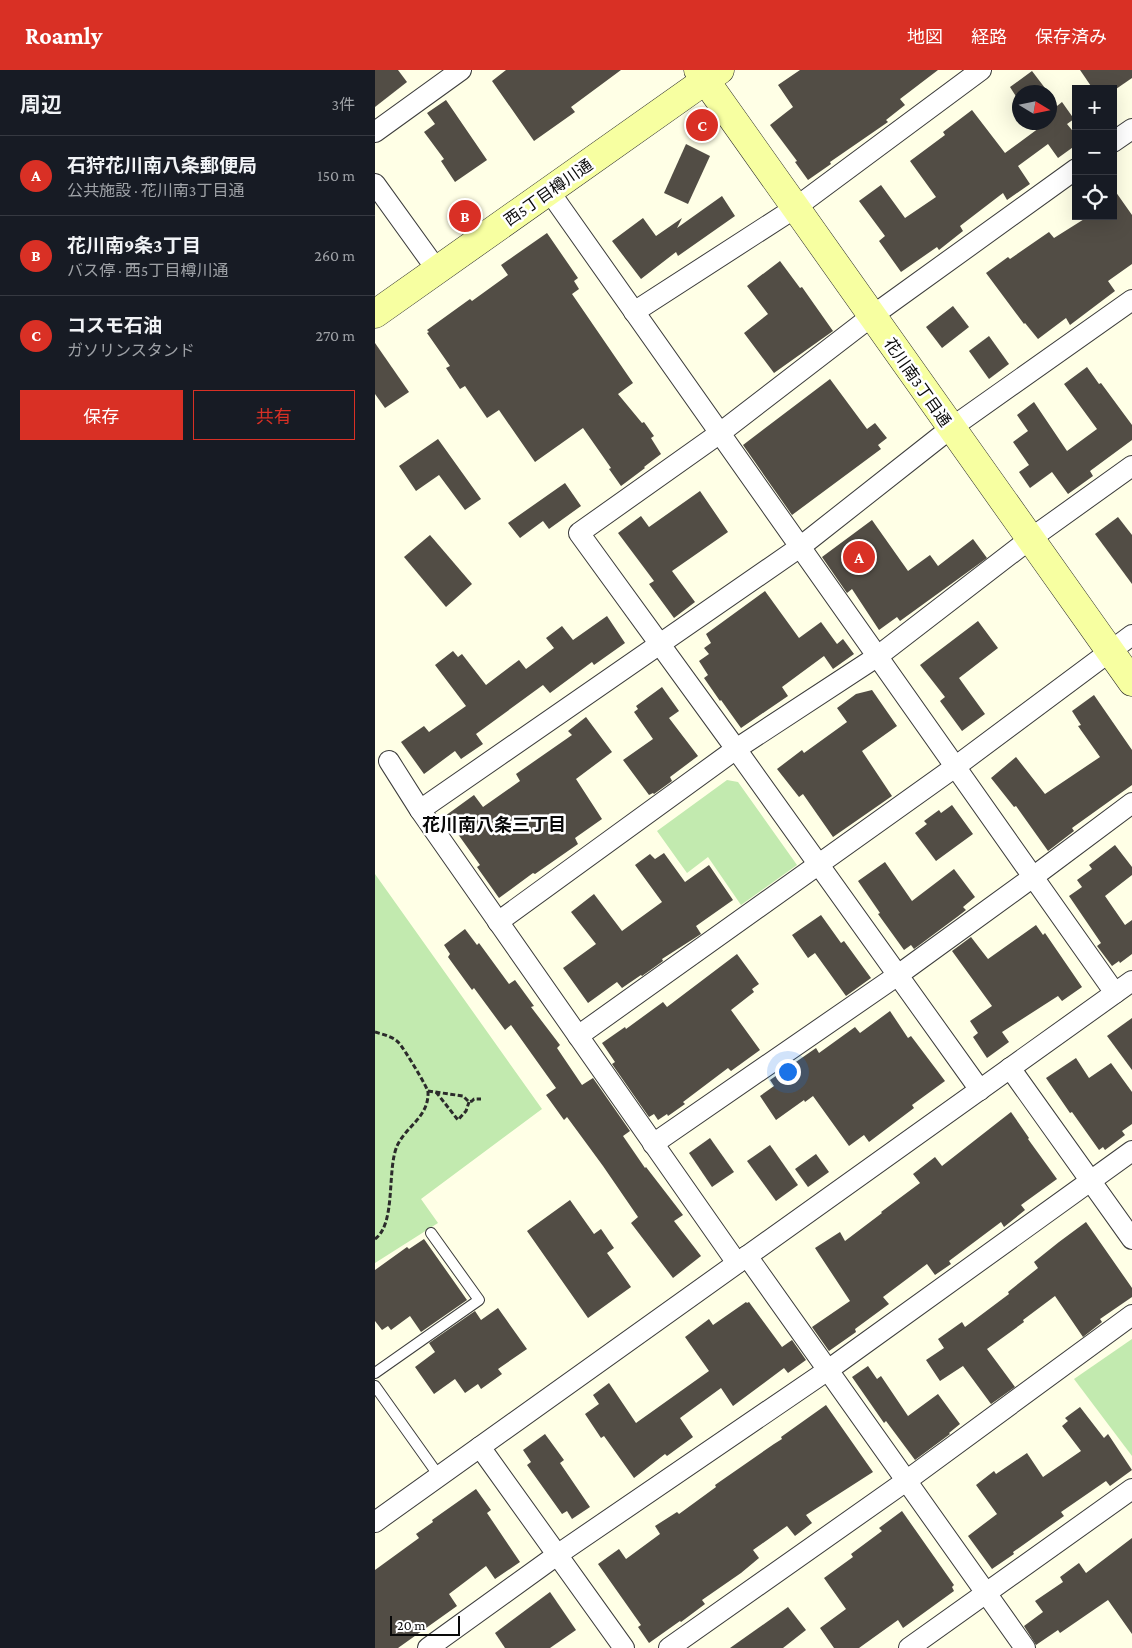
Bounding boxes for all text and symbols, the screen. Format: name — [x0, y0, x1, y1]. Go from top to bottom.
text: Roamly — [25, 22, 102, 49]
text: 地図 — [907, 27, 943, 47]
text: 経路 — [971, 27, 1007, 47]
text: 保存済み — [1035, 27, 1107, 47]
north arrow — [1012, 85, 1057, 130]
map controls — [1072, 85, 1117, 220]
button: + — [1072, 85, 1117, 130]
text: 周辺 — [20, 93, 62, 117]
text: 3件 — [331, 96, 355, 113]
pin: C — [686, 106, 718, 144]
button: − — [1072, 130, 1117, 175]
text: 石狩花川南八条郵便局 — [67, 155, 257, 176]
street label: 西5丁目樽川通 — [501, 156, 596, 229]
text: A — [31, 167, 41, 184]
text: 150 m — [317, 167, 355, 184]
button: locate — [1072, 175, 1117, 220]
text: 公共施設 · 花川南3丁目通 — [67, 182, 244, 199]
pin: B — [449, 197, 481, 235]
text: 花川南9条3丁目 — [67, 235, 201, 256]
text: B — [31, 247, 41, 264]
text: 260 m — [314, 247, 355, 264]
text: バス停 · 西5丁目樽川通 — [67, 262, 228, 279]
text: コスモ石油 — [67, 315, 162, 336]
text: C — [31, 327, 41, 344]
text: 270 m — [316, 327, 355, 344]
street label: 花川南3丁目通 — [881, 335, 954, 430]
text: ガソリンスタンド — [67, 342, 195, 359]
button: 保存 — [20, 390, 183, 440]
button: 共有 — [193, 390, 355, 440]
pin: A — [843, 538, 875, 576]
district label: 花川南八条三丁目 — [422, 815, 566, 835]
your location — [775, 1059, 801, 1085]
scale bar — [390, 1613, 460, 1636]
text: 20 m — [397, 1617, 425, 1633]

